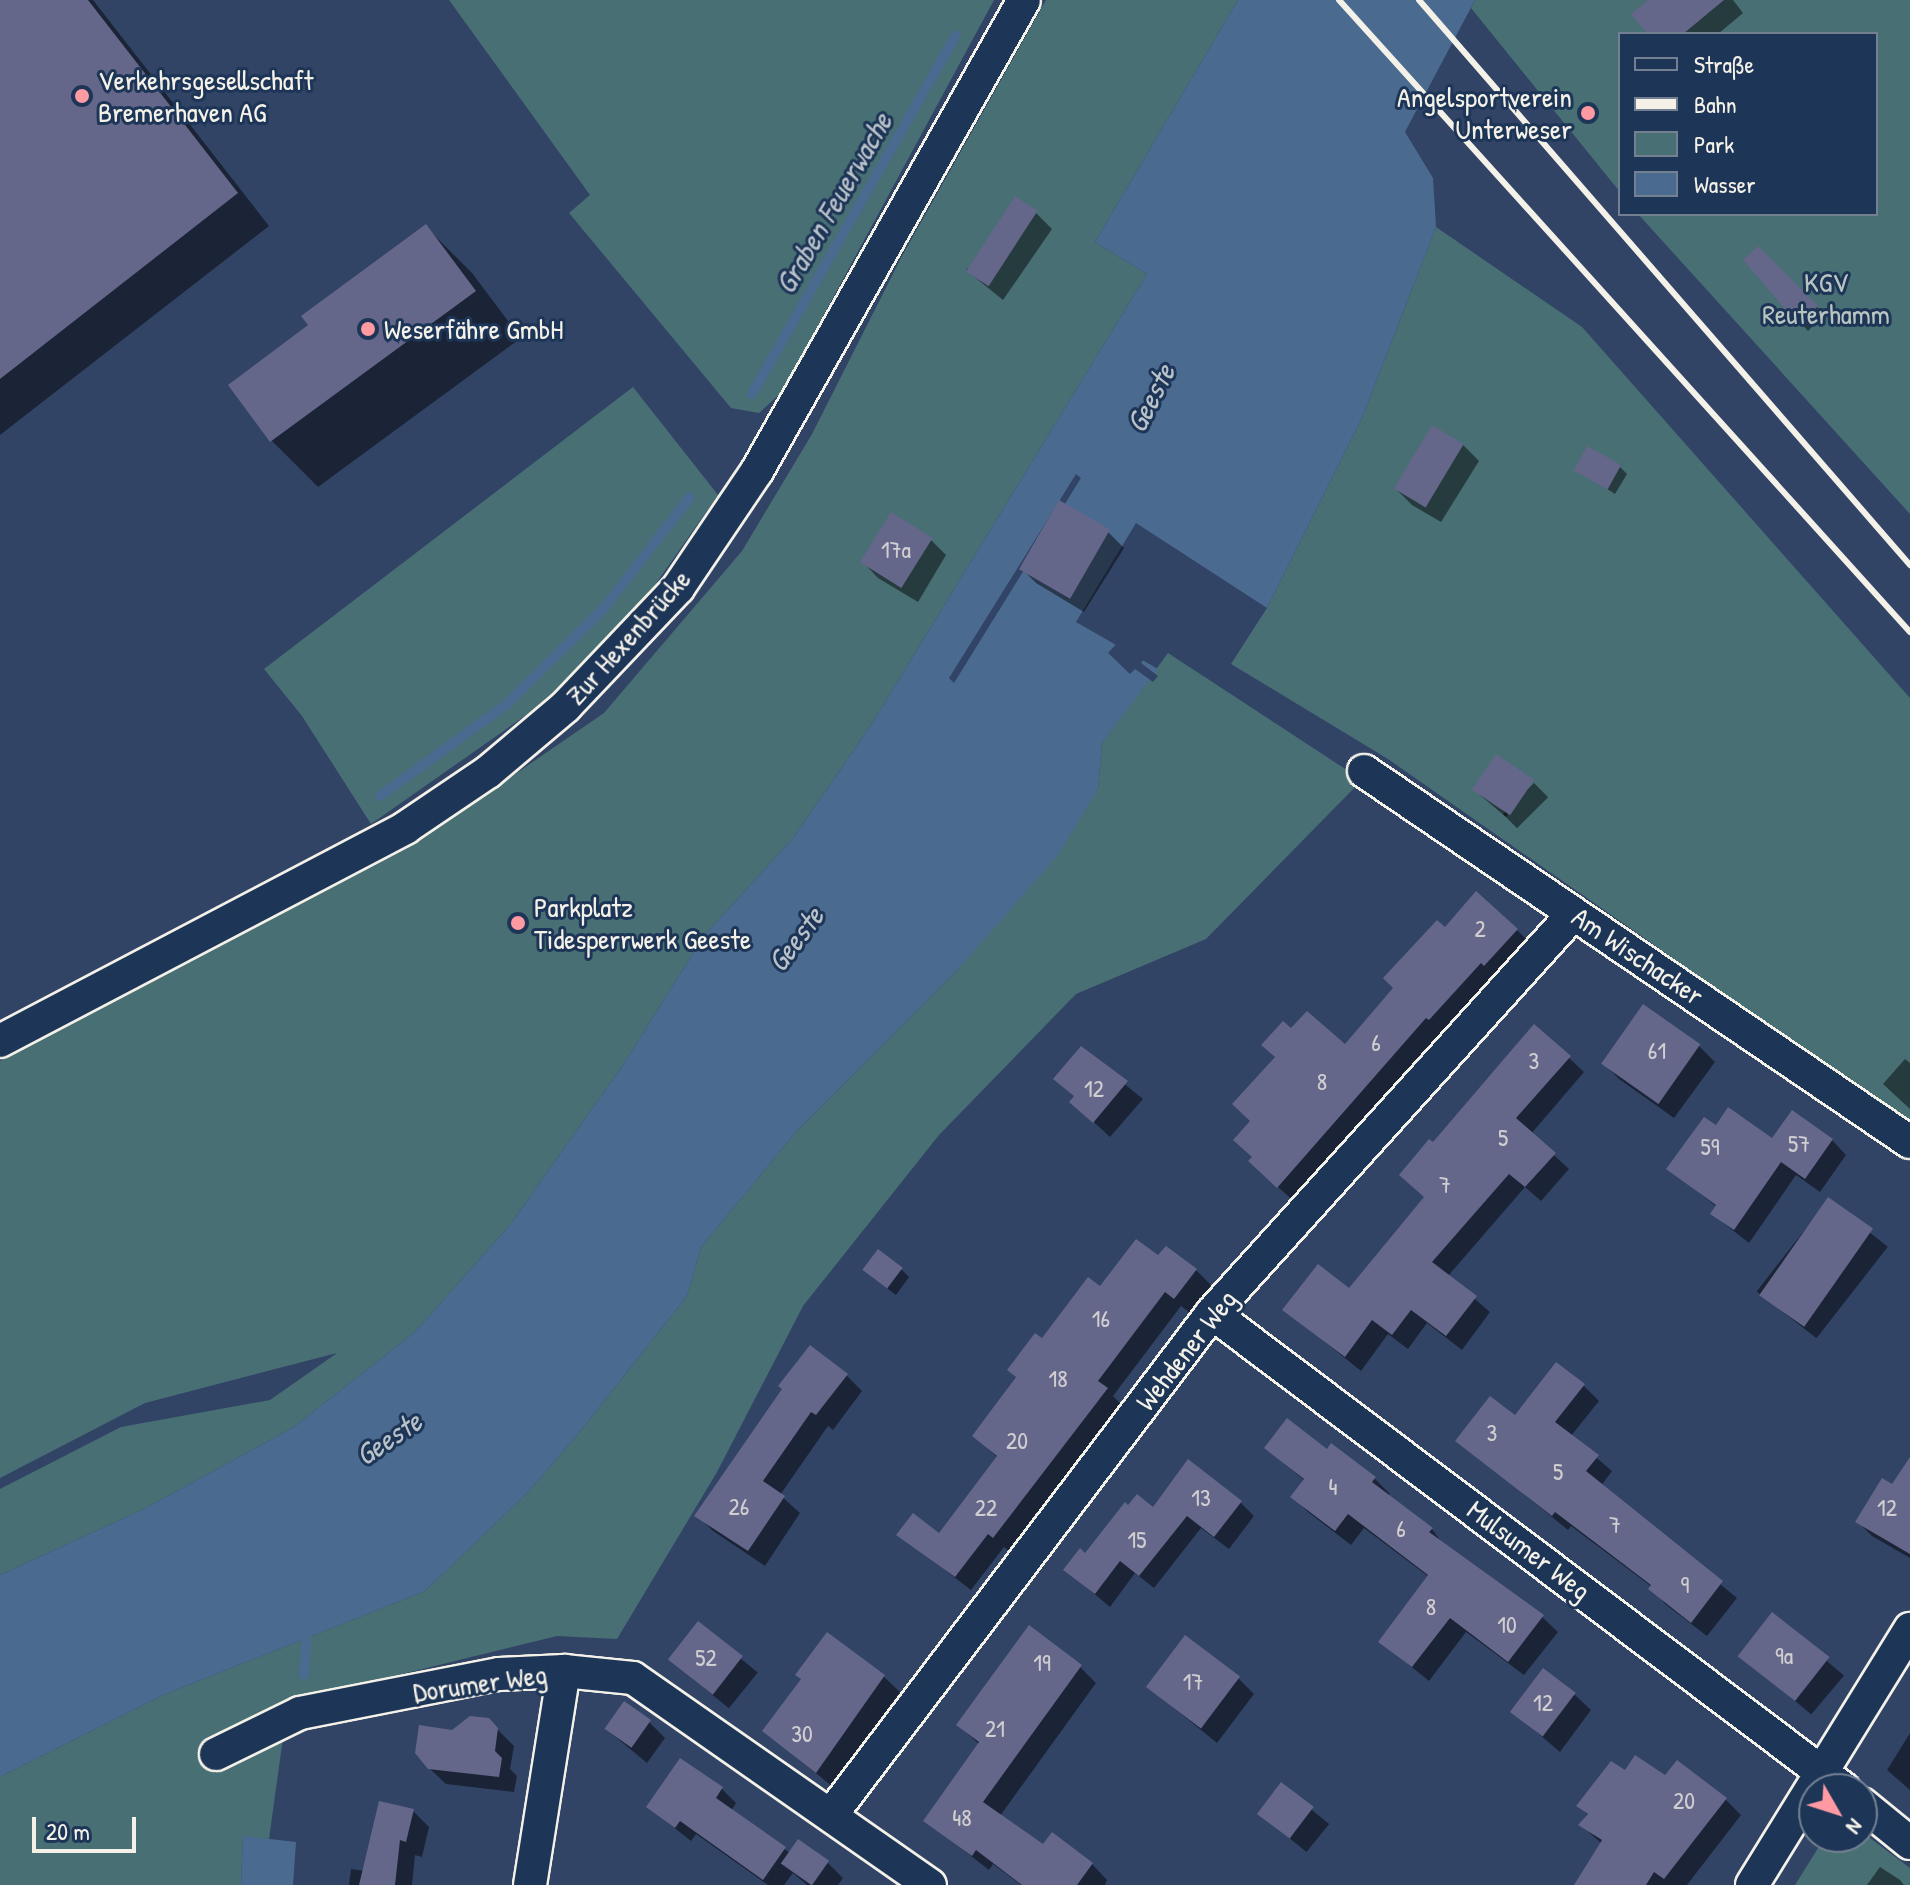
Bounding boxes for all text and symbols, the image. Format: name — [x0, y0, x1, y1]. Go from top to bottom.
legend — [1618, 32, 1878, 216]
text: Straße — [1694, 48, 1754, 80]
place label: Verkehrsgesellschaft Bremerhaven AG — [98, 63, 313, 129]
place label: Angelsportverein Unterweser — [1397, 80, 1572, 146]
marker: Verkehrsgesellschaft Bremerhaven AG — [73, 87, 91, 105]
text: Bahn — [1694, 88, 1737, 120]
marker: Angelsportverein Unterweser — [1579, 104, 1597, 122]
water label: Graben Feuerwache — [767, 106, 899, 300]
text: Park — [1694, 128, 1734, 160]
text: Wasser — [1694, 168, 1755, 200]
park label: KGV Reuterhamm — [1762, 265, 1890, 331]
place label: Weserfähre GmbH — [384, 312, 563, 346]
marker: Weserfähre GmbH — [359, 320, 377, 338]
water label: Geeste — [1118, 358, 1182, 438]
house number: 17a — [881, 536, 911, 564]
street label: Zur Hexenbrücke — [559, 562, 697, 712]
place label: Parkplatz Tidesperrwerk Geeste — [534, 890, 751, 956]
water label: Geeste — [759, 899, 831, 979]
street label: Am Wischacker — [1566, 900, 1710, 1012]
marker: Parkplatz Tidesperrwerk Geeste — [509, 914, 527, 932]
house number: 2 — [1474, 915, 1486, 943]
house number: 6 — [1371, 1029, 1381, 1057]
house number: 61 — [1648, 1037, 1666, 1065]
house number: 3 — [1529, 1047, 1539, 1075]
house number: 8 — [1317, 1068, 1327, 1096]
house number: 12 — [1084, 1075, 1104, 1103]
house number: 5 — [1498, 1124, 1508, 1152]
house number: 57 — [1788, 1130, 1810, 1158]
house number: 59 — [1701, 1133, 1719, 1161]
house number: 7 — [1439, 1171, 1451, 1199]
street label: Wehdener Weg — [1128, 1283, 1244, 1417]
house number: 16 — [1092, 1305, 1110, 1333]
house number: 18 — [1048, 1365, 1068, 1393]
water label: Geeste — [348, 1403, 428, 1473]
house number: 3 — [1487, 1419, 1497, 1447]
house number: 20 — [1006, 1427, 1028, 1455]
house number: 5 — [1553, 1458, 1563, 1486]
house number: 4 — [1329, 1473, 1337, 1501]
house number: 13 — [1191, 1484, 1211, 1512]
house number: 26 — [729, 1493, 749, 1521]
street label: Mulsumer Weg — [1461, 1493, 1597, 1607]
house number: 22 — [975, 1494, 997, 1522]
house number: 12 — [1877, 1494, 1897, 1522]
house number: 7 — [1609, 1511, 1621, 1539]
house number: 6 — [1396, 1515, 1406, 1543]
house number: 15 — [1128, 1526, 1146, 1554]
house number: 9 — [1681, 1571, 1689, 1599]
house number: 8 — [1426, 1593, 1436, 1621]
house number: 10 — [1497, 1611, 1517, 1639]
house number: 9a — [1775, 1642, 1793, 1670]
house number: 52 — [695, 1644, 717, 1672]
house number: 19 — [1033, 1649, 1051, 1677]
street label: Dorumer Weg — [411, 1657, 549, 1709]
house number: 17 — [1183, 1668, 1203, 1696]
house number: 12 — [1533, 1689, 1553, 1717]
house number: 21 — [985, 1715, 1005, 1743]
house number: 30 — [791, 1720, 813, 1748]
north arrow — [1798, 1773, 1878, 1853]
house number: 20 — [1673, 1787, 1695, 1815]
scale bar — [36, 1801, 140, 1851]
house number: 48 — [952, 1804, 972, 1832]
text: N — [1840, 1813, 1870, 1841]
text: 20 m — [46, 1815, 90, 1847]

